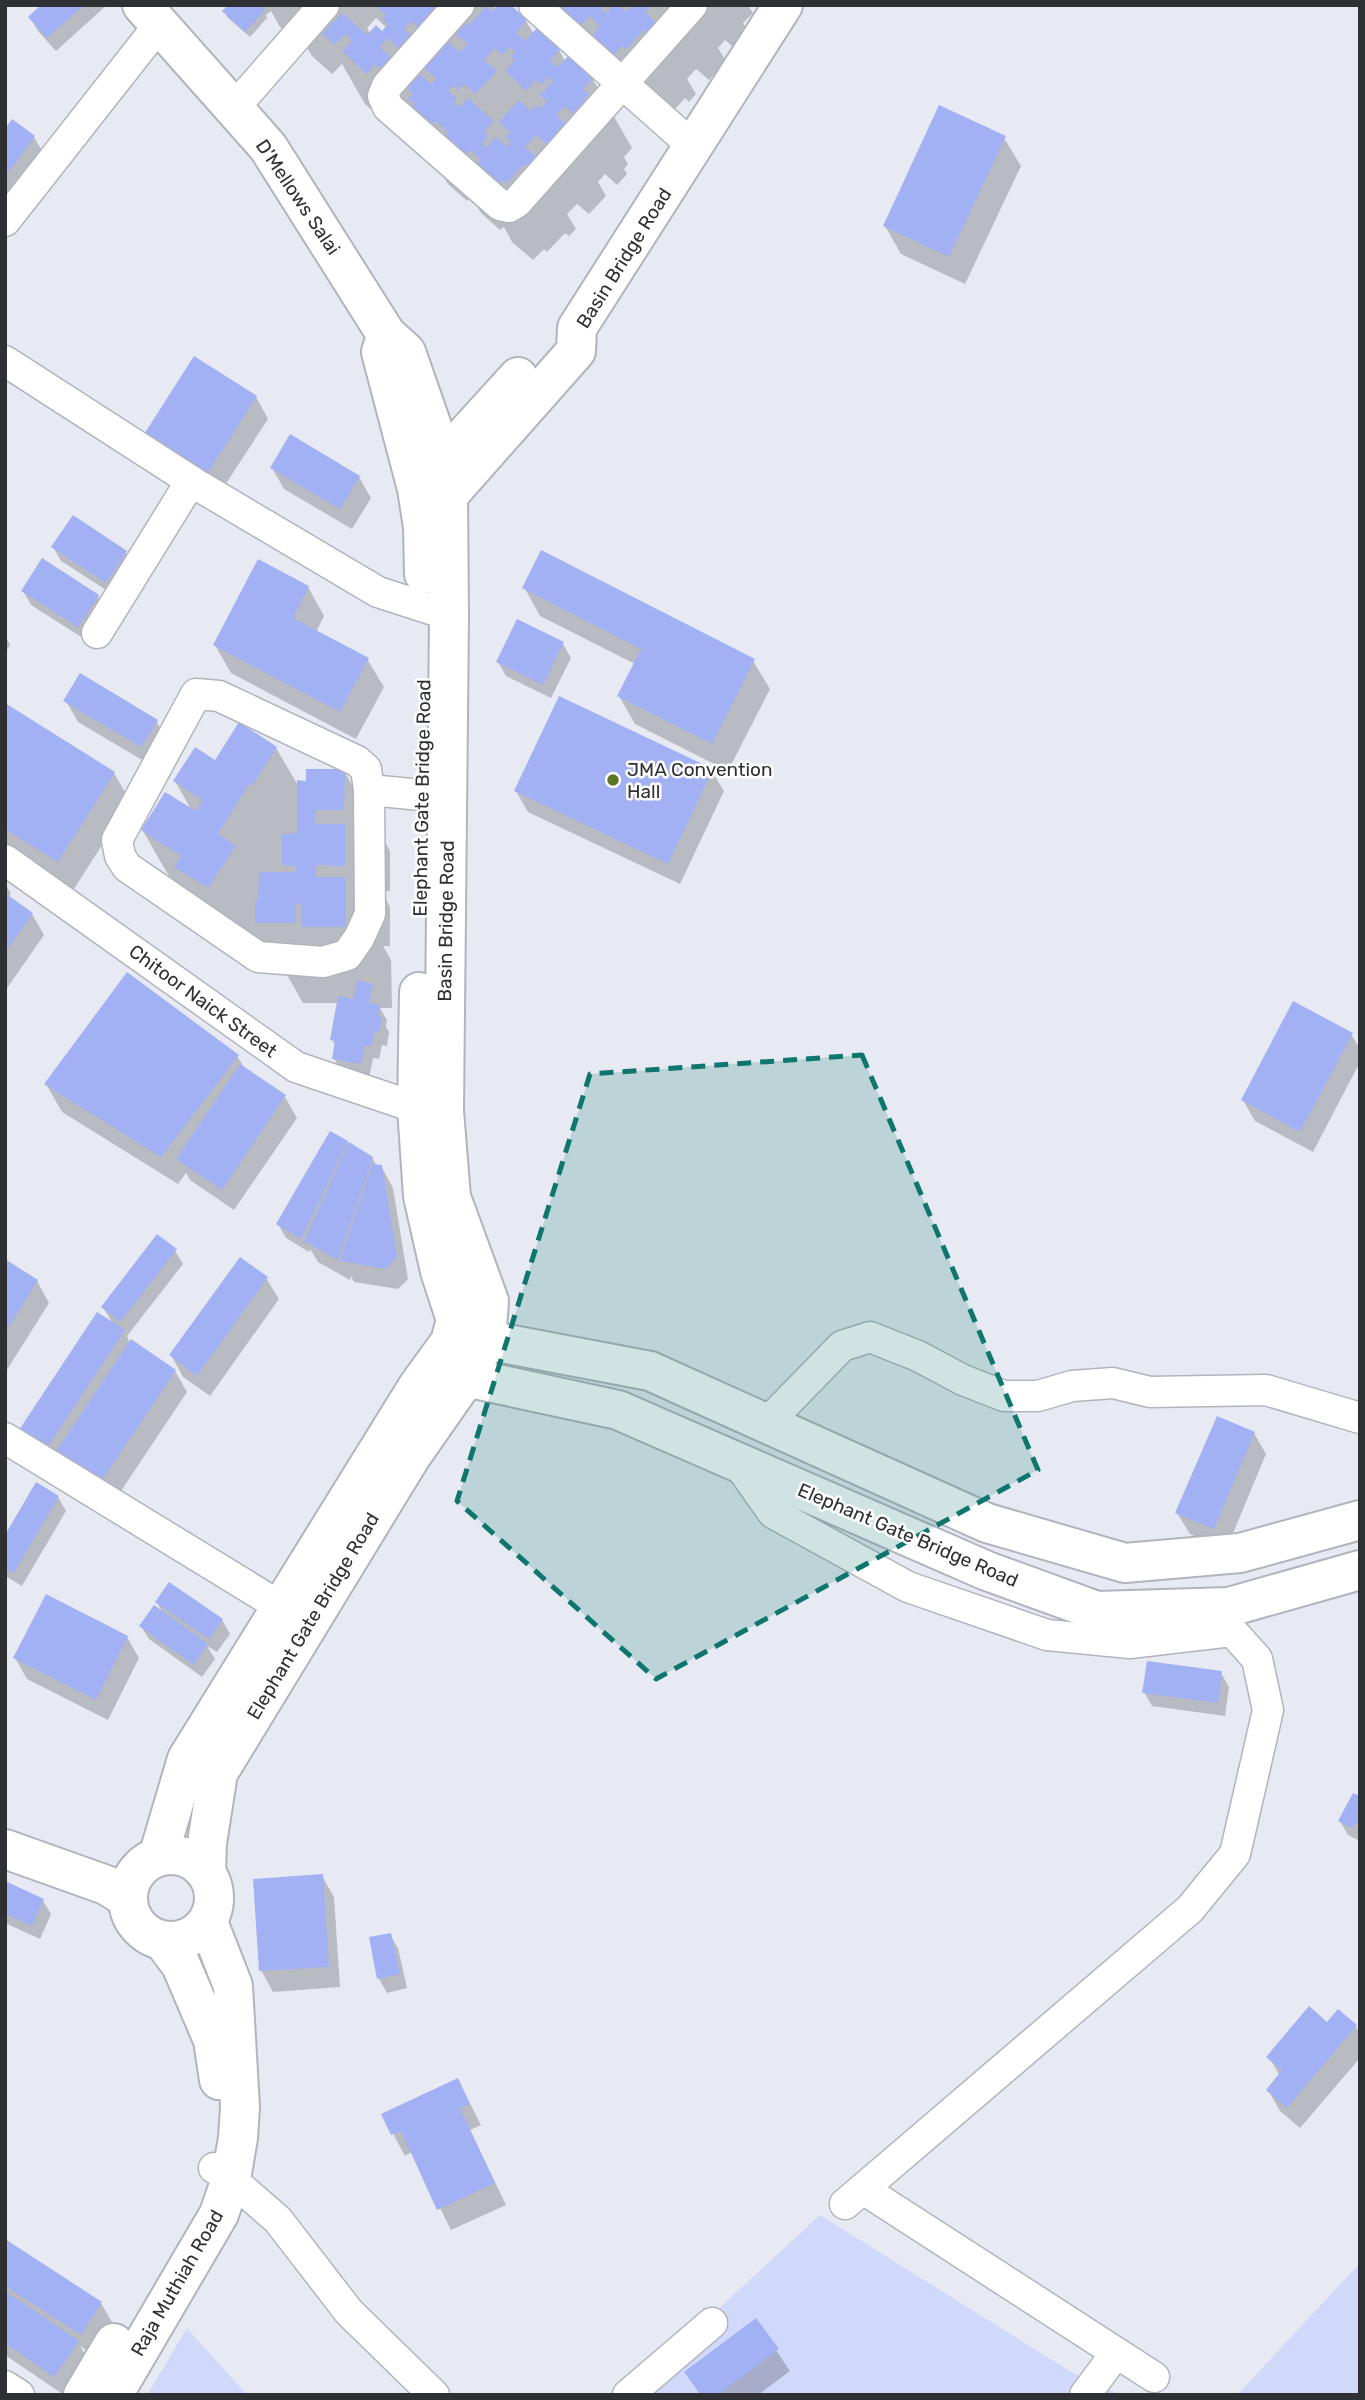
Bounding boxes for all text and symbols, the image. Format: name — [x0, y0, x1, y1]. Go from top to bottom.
street label: D'Mellows Salai — [251, 135, 345, 259]
street label: Basin Bridge Road — [572, 184, 676, 332]
street label: Elephant Gate Bridge Road — [408, 679, 436, 917]
place label: JMA Convention Hall — [627, 758, 772, 803]
marker: JMA Convention Hall — [605, 772, 621, 788]
street label: Basin Bridge Road — [433, 840, 459, 1002]
street label: Chitoor Naick Street — [124, 940, 282, 1063]
street label: Elephant Gate Bridge Road — [794, 1478, 1022, 1592]
street label: Elephant Gate Bridge Road — [242, 1508, 384, 1724]
street label: Raja Muthiah Road — [126, 2206, 228, 2360]

